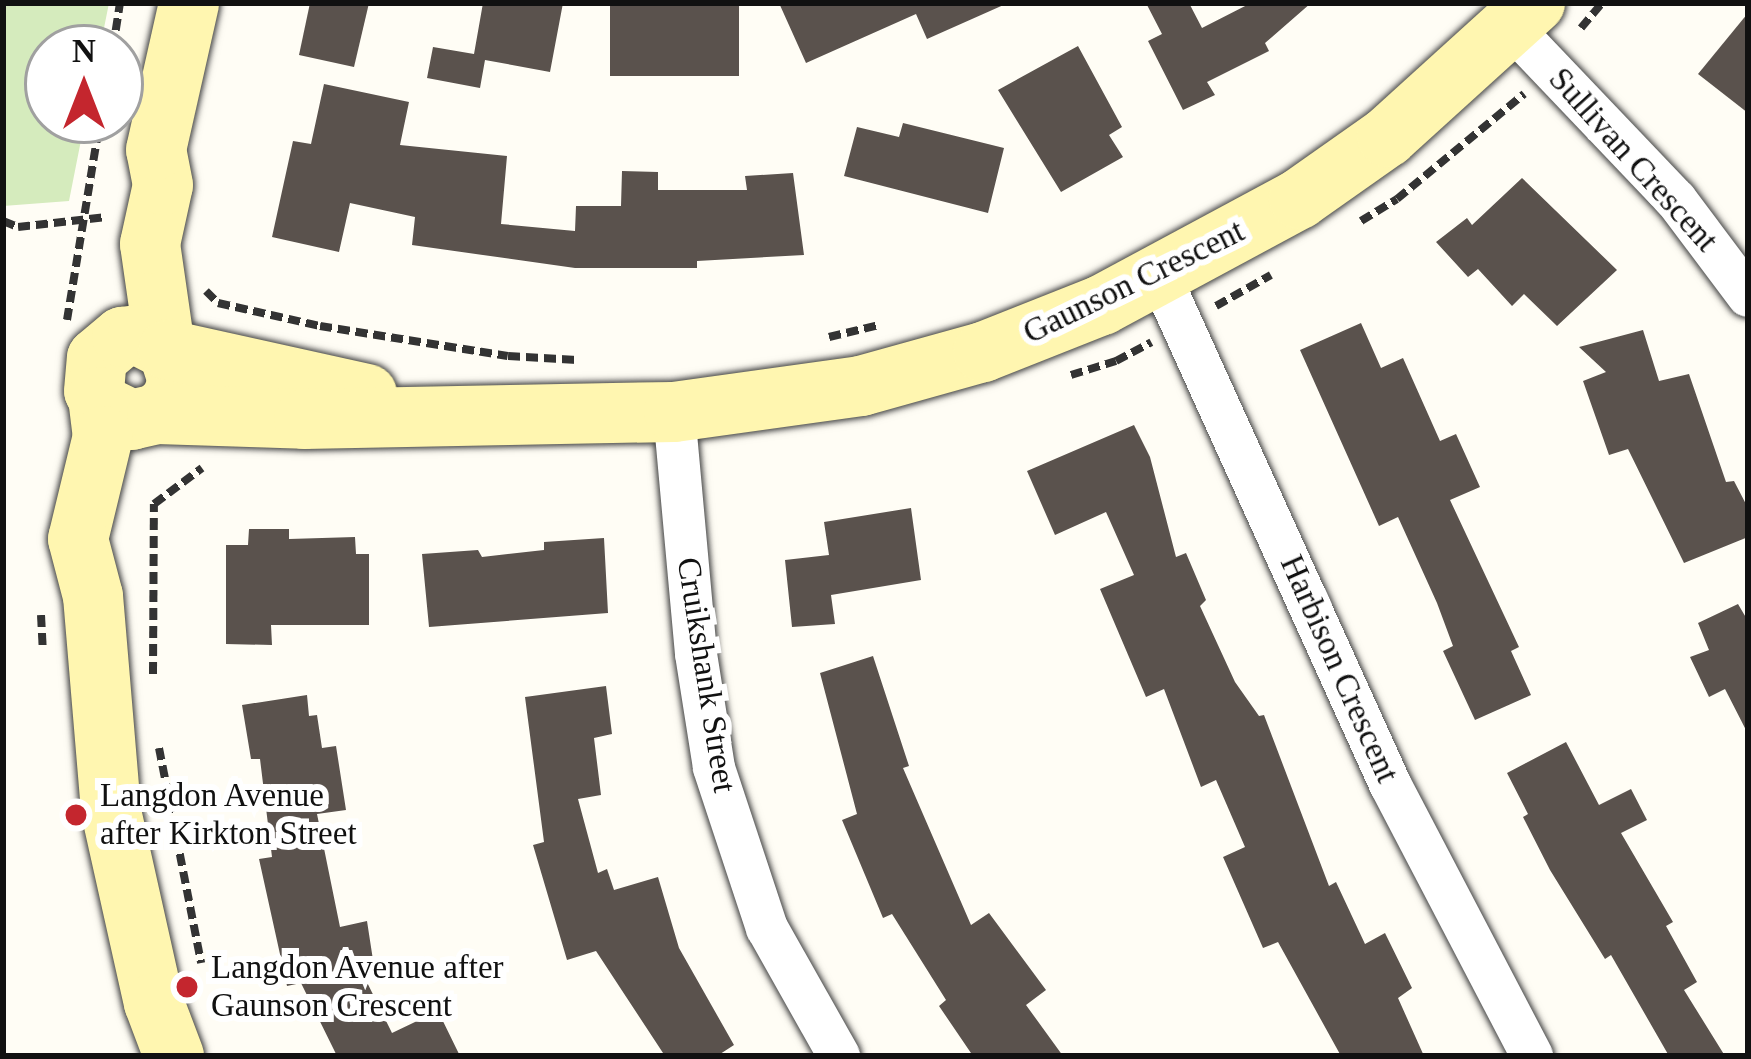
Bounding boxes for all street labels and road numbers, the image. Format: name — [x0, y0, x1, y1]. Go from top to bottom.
street label: Sullivan Crescent — [1540, 60, 1726, 260]
street label: Gaunson Crescent — [1017, 211, 1251, 353]
street label: Harbison Crescent — [1271, 549, 1407, 789]
street label: Cruikshank Street — [668, 555, 744, 795]

